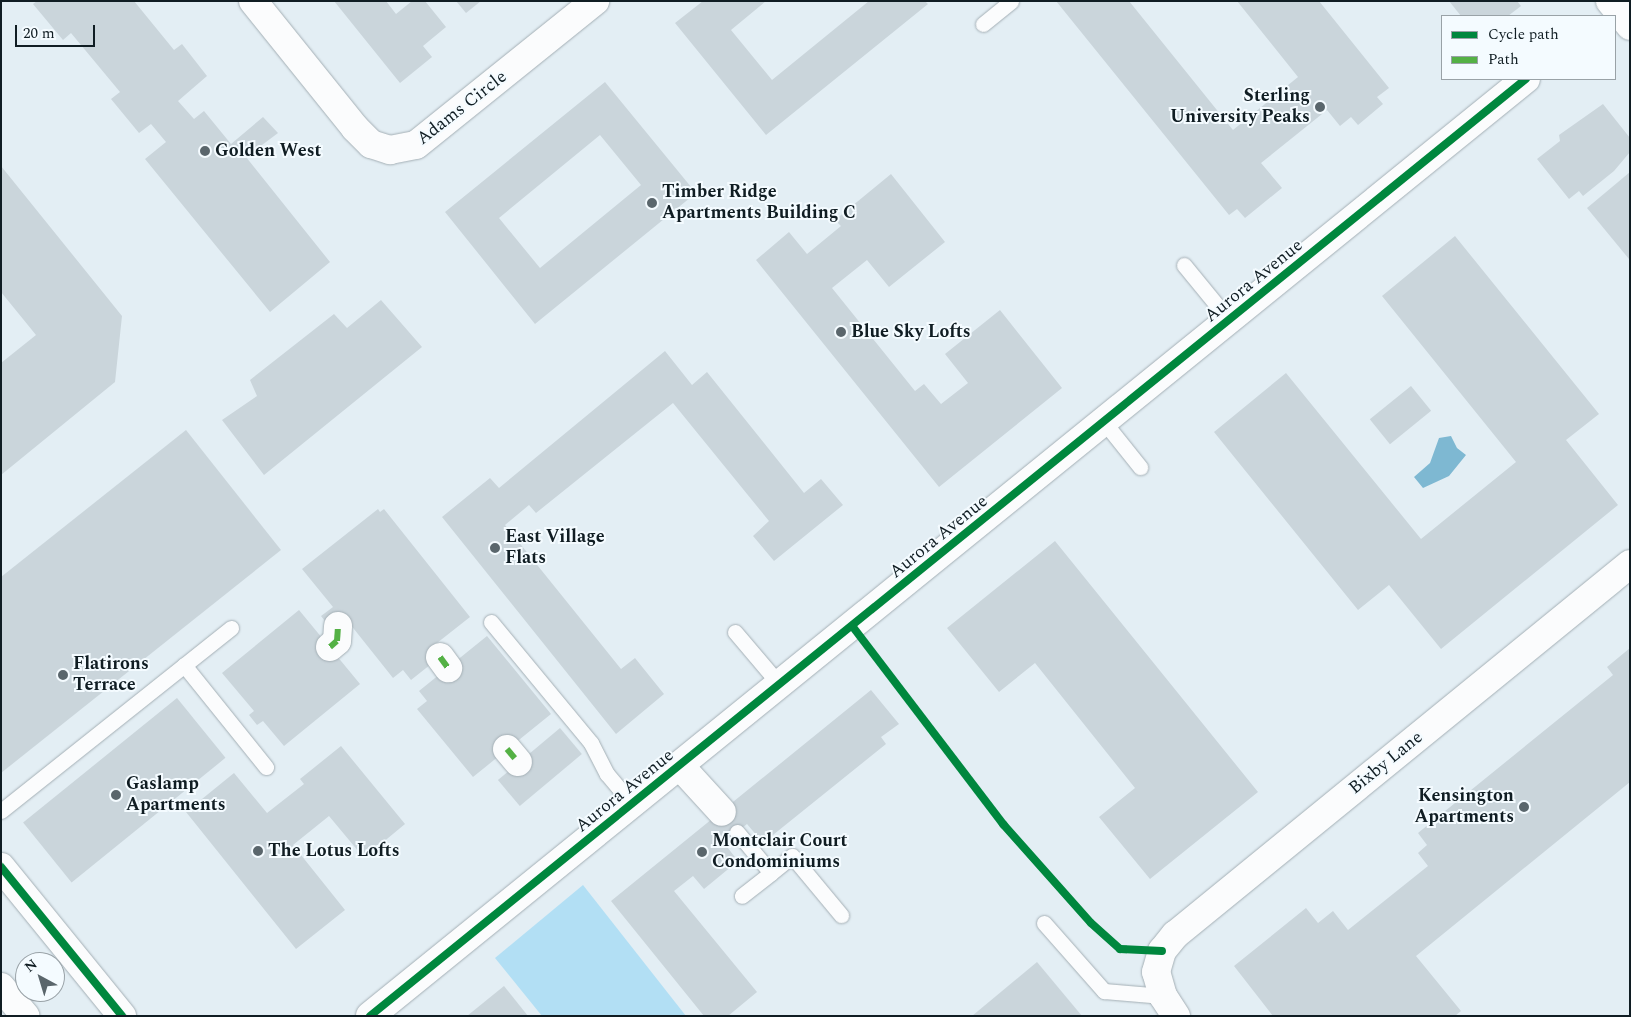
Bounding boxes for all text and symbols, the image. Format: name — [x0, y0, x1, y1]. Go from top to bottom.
scale bar — [18, 15, 98, 47]
legend — [1441, 15, 1616, 80]
text: 20 m — [23, 22, 55, 45]
text: Cycle path — [1488, 23, 1559, 46]
text: Path — [1488, 48, 1519, 71]
street label: Adams Circle — [413, 66, 511, 150]
place label: Sterling University Peaks — [1170, 86, 1310, 128]
marker: Sterling University Peaks — [1314, 101, 1326, 113]
place label: Golden West — [215, 140, 321, 162]
marker: Golden West — [199, 145, 211, 157]
place label: Timber Ridge Apartments Building C — [662, 182, 856, 224]
marker: Timber Ridge Apartments Building C — [646, 197, 658, 209]
street label: Aurora Avenue — [1201, 235, 1307, 327]
place label: Blue Sky Lofts — [851, 321, 971, 343]
marker: Blue Sky Lofts — [835, 326, 847, 338]
street label: Aurora Avenue — [886, 491, 992, 583]
place label: East Village Flats — [505, 527, 605, 570]
marker: East Village Flats — [489, 542, 501, 554]
place label: Flatirons Terrace — [73, 654, 149, 696]
marker: Flatirons Terrace — [57, 669, 69, 681]
street label: Bixby Lane — [1345, 727, 1427, 799]
street label: Aurora Avenue — [572, 745, 678, 837]
place label: Gaslamp Apartments — [126, 774, 226, 816]
place label: Kensington Apartments — [1414, 786, 1514, 829]
marker: Gaslamp Apartments — [110, 789, 122, 801]
marker: Kensington Apartments — [1518, 801, 1530, 813]
place label: Montclair Court Condominiums — [712, 831, 847, 874]
place label: The Lotus Lofts — [268, 840, 400, 862]
marker: The Lotus Lofts — [252, 845, 264, 857]
marker: Montclair Court Condominiums — [696, 846, 708, 858]
north arrow — [15, 952, 65, 1002]
text: N — [20, 954, 42, 977]

